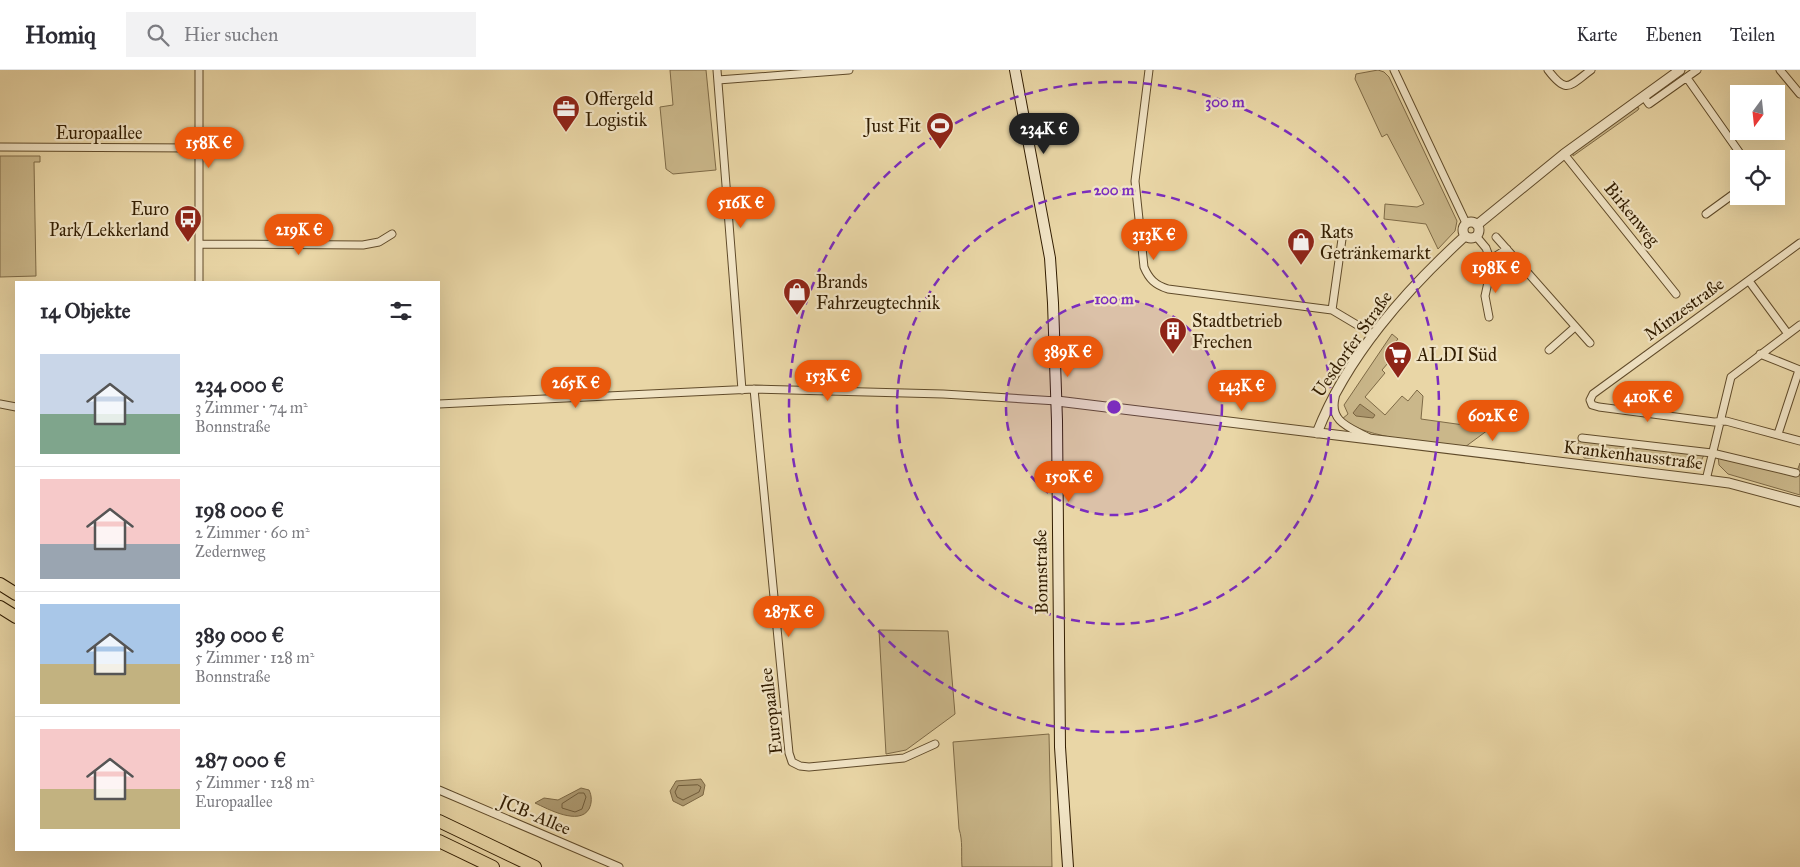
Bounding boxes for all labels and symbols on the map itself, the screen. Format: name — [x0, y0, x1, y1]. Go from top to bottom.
north arrow — [1730, 85, 1785, 140]
place label: Offergeld Logistik — [585, 88, 653, 132]
text: 300 m — [1205, 93, 1245, 112]
office icon: Offergeld Logistik — [551, 94, 581, 133]
sports icon: Just Fit — [925, 111, 955, 150]
pin: 234K € — [1003, 112, 1085, 155]
place label: Just Fit — [863, 115, 922, 138]
street label: Europaallee — [55, 122, 143, 144]
pin: 158K € — [168, 126, 250, 169]
street label: Birkenweg — [1599, 177, 1665, 252]
text: 200 m — [1094, 181, 1135, 199]
pin: 516K € — [700, 186, 782, 229]
place label: Euro Park/Lekkerland — [49, 198, 169, 241]
bus stop icon: Euro Park/Lekkerland — [173, 204, 203, 243]
pin: 219K € — [258, 214, 340, 256]
pin: 313K € — [1113, 218, 1195, 261]
place label: Rats Getränkemarkt — [1320, 221, 1431, 264]
shop icon: Rats Getränkemarkt — [1286, 227, 1316, 266]
pin: 198K € — [1455, 252, 1537, 294]
place label: Brands Fahrzeugtechnik — [816, 271, 941, 315]
street label: Minzestraße — [1640, 273, 1728, 345]
shop icon: Brands Fahrzeugtechnik — [782, 277, 812, 316]
street label: Uesdorfer Straße — [1307, 287, 1397, 401]
text: 100 m — [1094, 290, 1134, 308]
place label: Stadtbetrieb Frechen — [1192, 310, 1282, 353]
building icon: Stadtbetrieb Frechen — [1158, 316, 1188, 355]
pin: 389K € — [1027, 336, 1109, 378]
supermarket icon: ALDI Süd — [1383, 340, 1413, 379]
place label: ALDI Süd — [1416, 344, 1497, 366]
pin: 153K € — [787, 360, 869, 402]
pin: 265K € — [535, 366, 617, 409]
pin: 143K € — [1201, 370, 1283, 412]
pin: 410K € — [1607, 380, 1689, 423]
centre of rings — [1105, 398, 1123, 416]
pin: 602K € — [1452, 400, 1534, 442]
street label: Krankenhausstraße — [1562, 436, 1704, 474]
pin: 150K € — [1028, 460, 1110, 503]
street label: Bonnstraße — [1029, 529, 1053, 615]
pin: 287K € — [748, 596, 830, 638]
street label: Europaallee — [755, 666, 787, 756]
street label: JCB-Allee — [494, 789, 574, 841]

